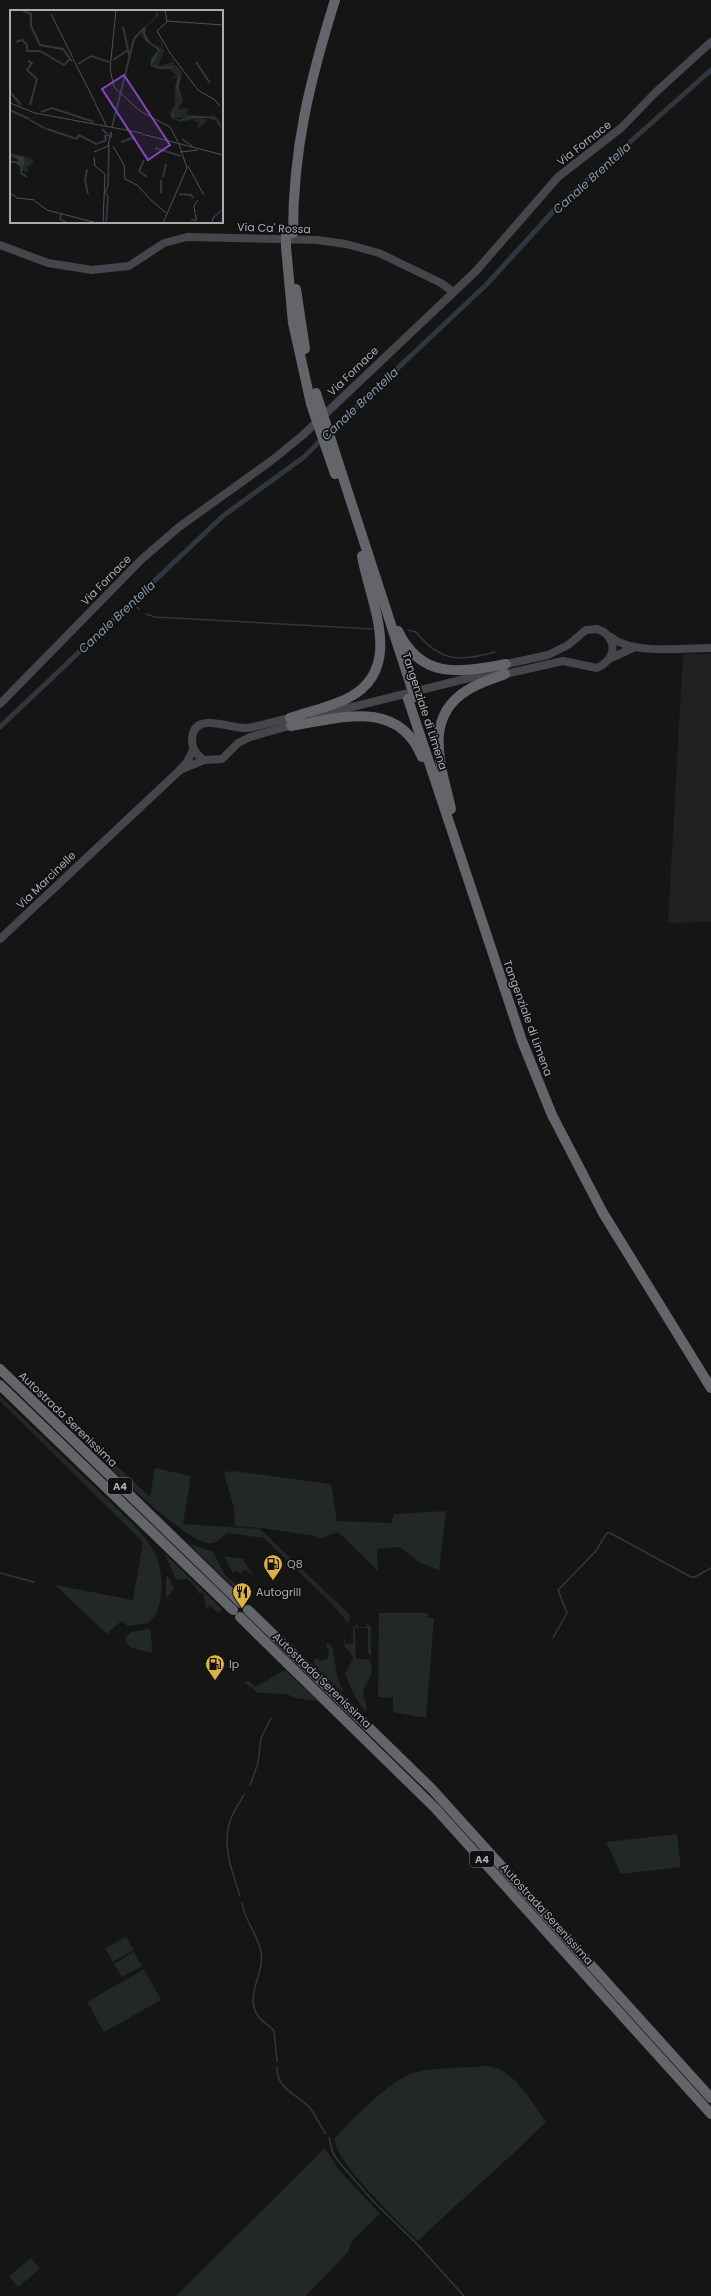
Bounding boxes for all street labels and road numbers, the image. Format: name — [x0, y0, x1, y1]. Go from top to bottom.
street label: Via Fornace — [553, 117, 615, 169]
street label: Via Ca' Rossa — [237, 219, 311, 237]
street label: Via Fornace — [324, 342, 382, 399]
street label: Via Fornace — [77, 551, 135, 609]
street label: Tangenziale di Limena — [398, 650, 452, 772]
street label: Via Marcinelle — [13, 847, 79, 912]
street label: Tangenziale di Limena — [500, 958, 556, 1078]
street label: Autostrada Serenissima — [15, 1368, 121, 1470]
road number: A4 — [108, 1478, 132, 1494]
street label: Autostrada Serenissima — [269, 1629, 375, 1731]
road number: A4 — [470, 1851, 494, 1867]
street label: Autostrada Serenissima — [497, 1860, 597, 1968]

